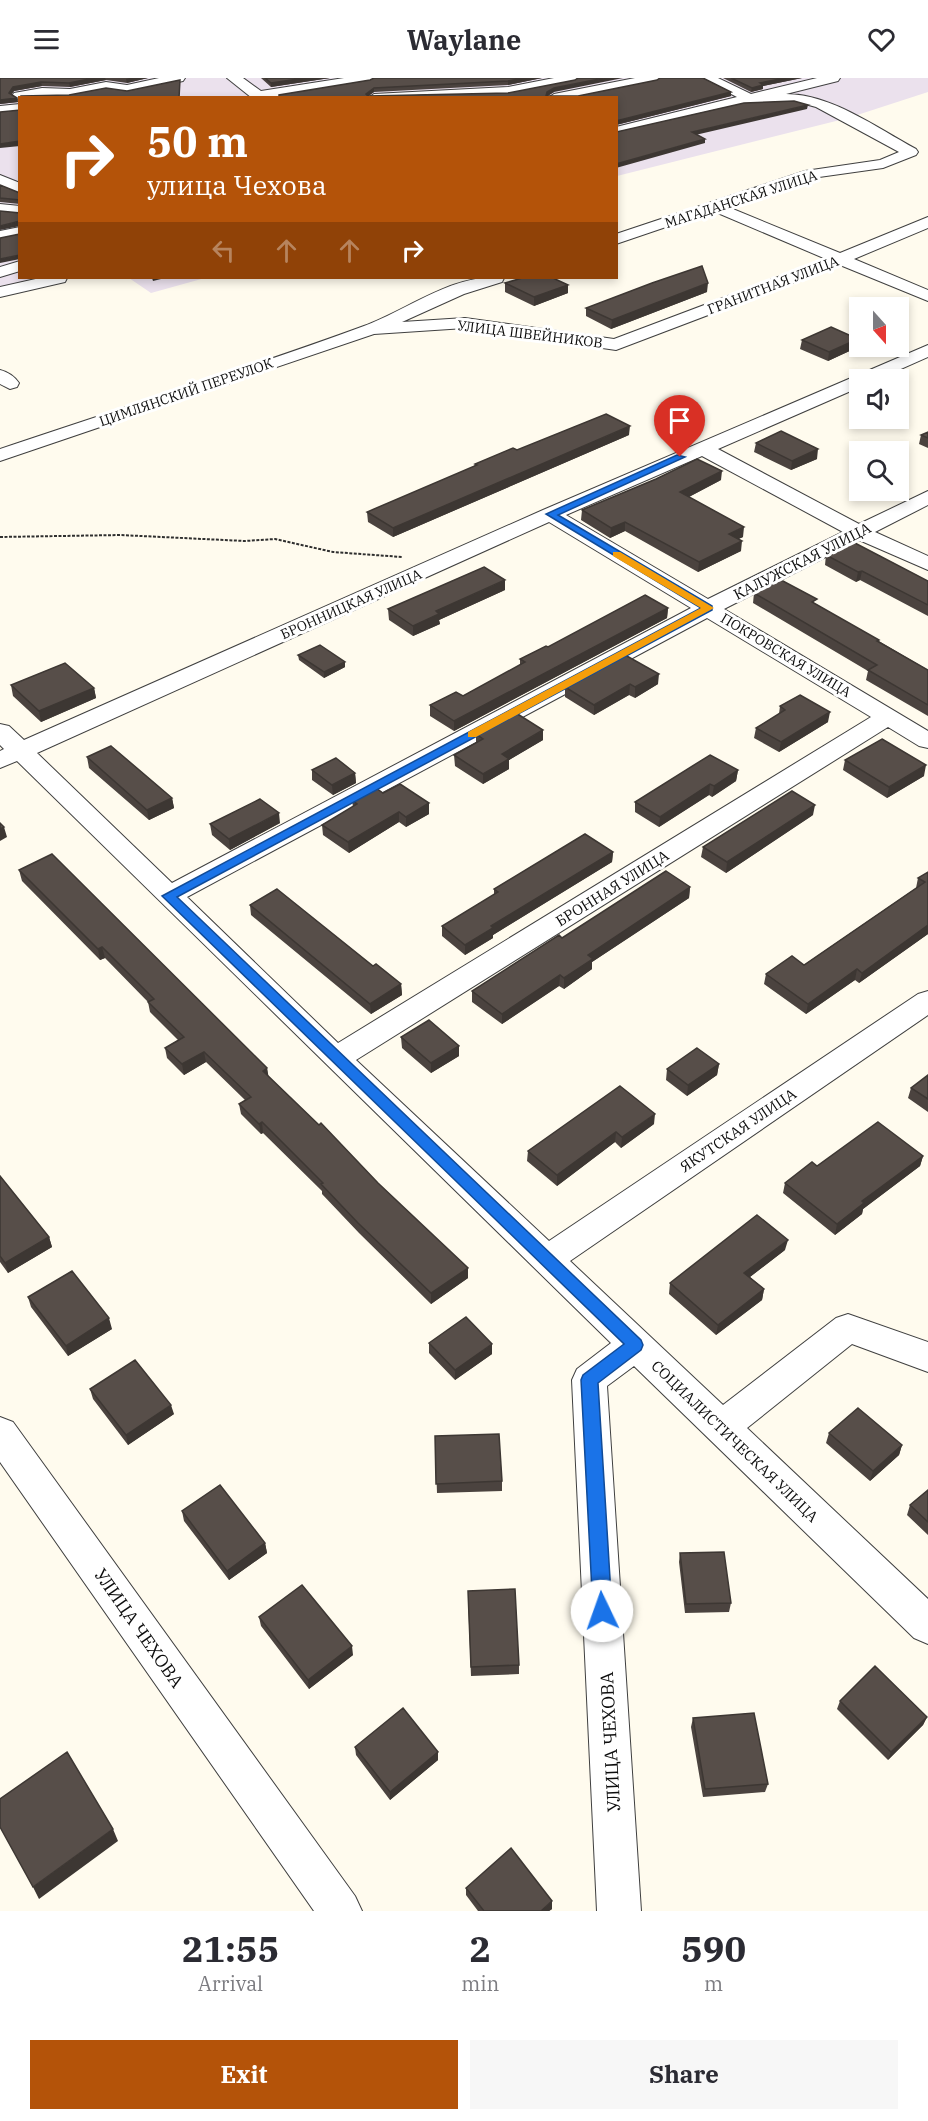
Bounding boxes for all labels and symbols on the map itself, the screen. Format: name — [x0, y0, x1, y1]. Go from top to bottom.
street label: МАГАДАНСКАЯ УЛИЦА — [663, 166, 820, 232]
street label: ГРАНИТНАЯ УЛИЦА — [705, 252, 842, 318]
north arrow — [849, 297, 909, 357]
street label: УЛИЦА ШВЕЙНИКОВ — [456, 316, 604, 352]
street label: ЦИМЛЯНСКИЙ ПЕРЕУЛОК — [97, 354, 276, 430]
pin — [654, 395, 705, 457]
street label: КАЛУЖСКАЯ УЛИЦА — [730, 518, 875, 604]
street label: БРОННИЦКАЯ УЛИЦА — [278, 565, 425, 643]
street label: ПОКРОВСКАЯ УЛИЦА — [717, 609, 855, 701]
street label: БРОННАЯ УЛИЦА — [552, 845, 673, 930]
street label: ЯКУТСКАЯ УЛИЦА — [676, 1084, 800, 1176]
street label: СОЦИАЛИСТИЧЕСКАЯ УЛИЦА — [648, 1356, 823, 1526]
street label: УЛИЦА ЧЕХОВА — [89, 1564, 189, 1693]
position arrow — [570, 1579, 634, 1643]
street label: УЛИЦА ЧЕХОВА — [595, 1671, 625, 1813]

